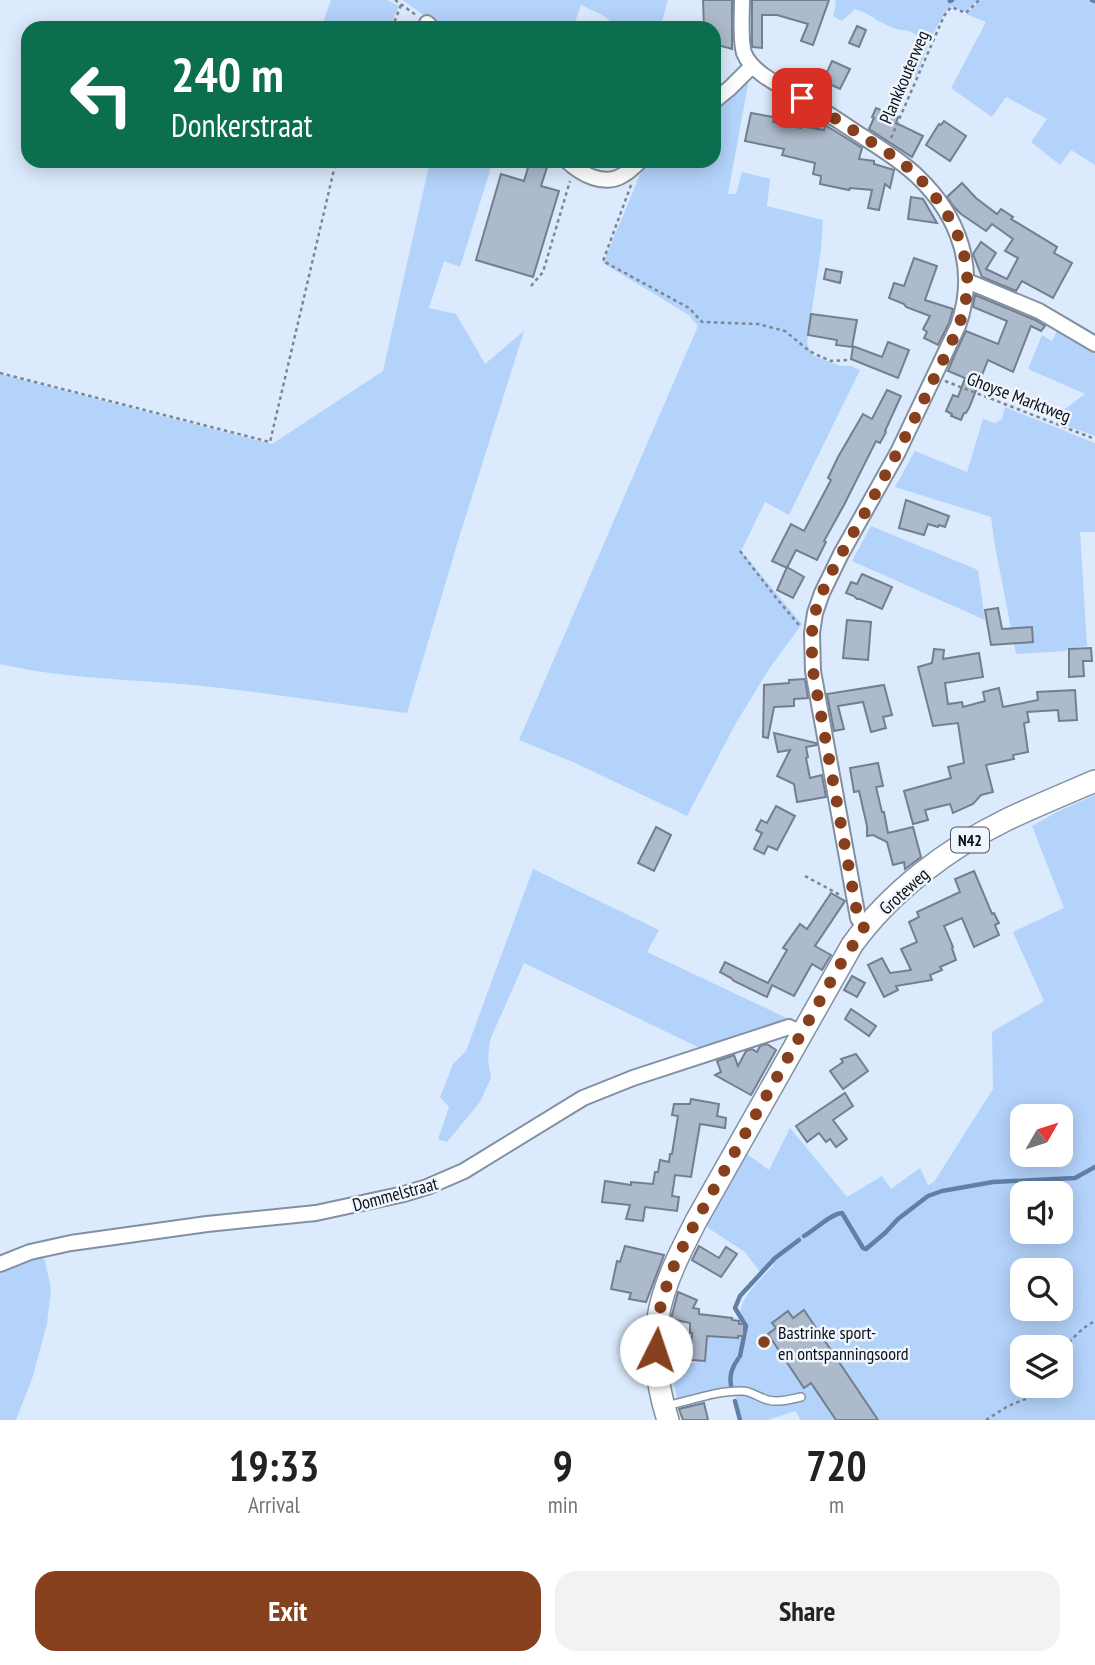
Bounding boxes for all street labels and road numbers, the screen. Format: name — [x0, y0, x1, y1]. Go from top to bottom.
street label: Plankkouterweg — [874, 27, 934, 127]
street label: Ghoyse Marktweg — [964, 367, 1074, 427]
road number: N42 — [951, 828, 989, 852]
street label: Groteweg — [874, 863, 934, 919]
street label: Dommelstraat — [350, 1172, 440, 1216]

